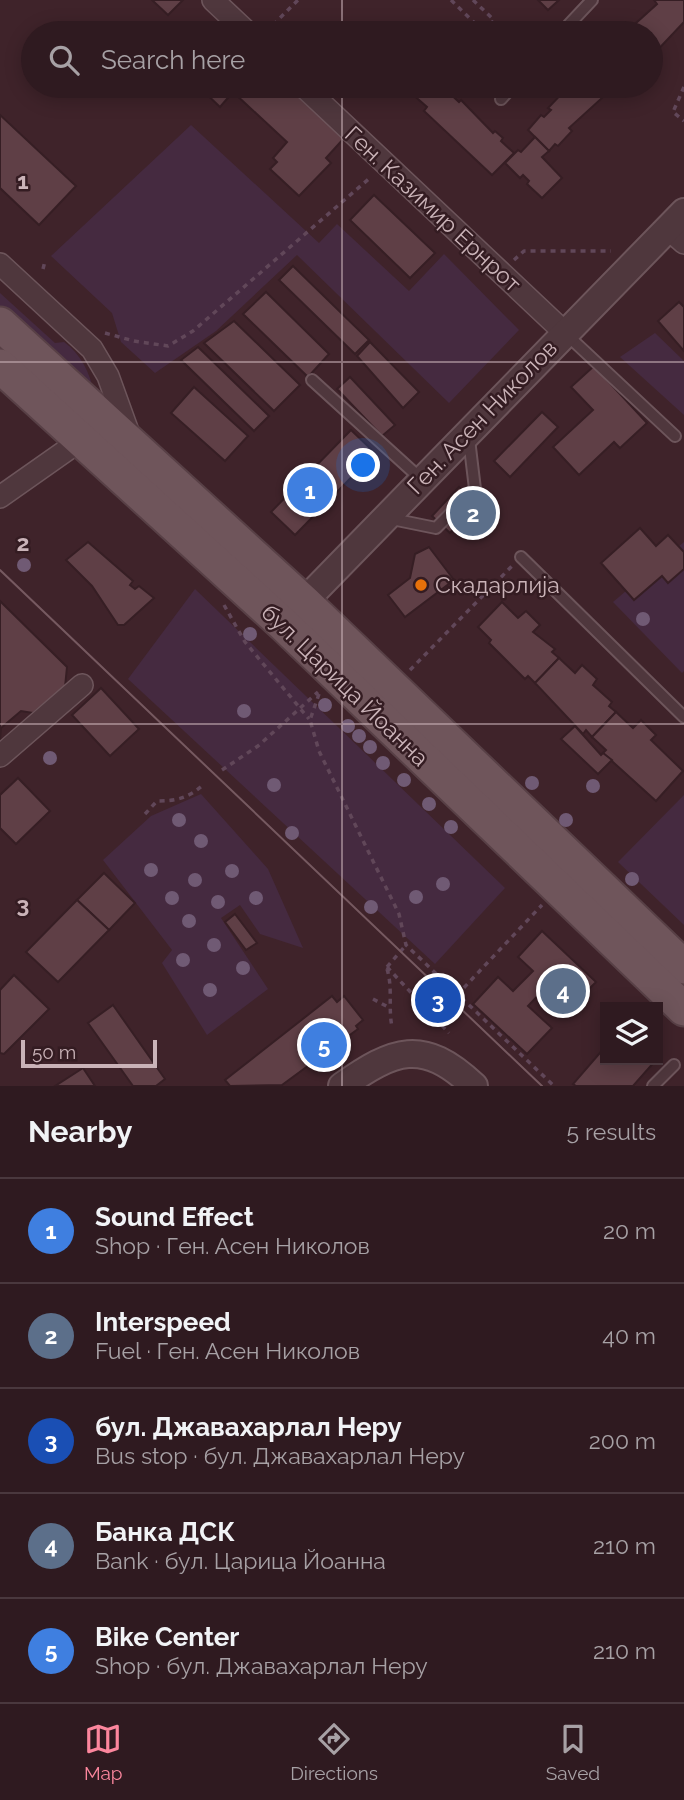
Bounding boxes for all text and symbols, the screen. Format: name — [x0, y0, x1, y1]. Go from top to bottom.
search box — [21, 21, 663, 98]
icon: search — [45, 41, 83, 79]
text: Search here — [101, 45, 245, 75]
street label: Ген. Казимир Ернрот — [340, 120, 527, 297]
text: 1 — [17, 167, 29, 194]
street label: Ген. Асен Николов — [401, 334, 562, 499]
your location — [346, 448, 380, 482]
pin: 1 — [287, 464, 333, 516]
pin: 2 — [450, 487, 496, 539]
text: 2 — [17, 529, 29, 556]
place label: Скадарлиjа — [435, 571, 560, 598]
marker: Скадарлиjа — [413, 577, 429, 593]
street label: бул. Царица Йоанна — [256, 598, 434, 771]
text: 3 — [17, 891, 29, 918]
pin: 4 — [540, 965, 586, 1017]
pin: 3 — [415, 974, 461, 1026]
map controls — [600, 1002, 663, 1065]
button: layers — [600, 1002, 663, 1065]
pin: 5 — [301, 1019, 347, 1071]
scale bar — [21, 1037, 158, 1069]
text: 50 m — [32, 1041, 76, 1063]
text: Nearby — [28, 1114, 132, 1149]
text: 5 results — [567, 1118, 656, 1145]
text: Sound Effect — [95, 1202, 254, 1232]
text: 1 — [45, 1217, 57, 1244]
text: 20 m — [603, 1217, 656, 1244]
text: Shop · Ген. Асен Николов — [95, 1232, 370, 1259]
text: Interspeed — [95, 1307, 231, 1337]
text: 2 — [45, 1322, 57, 1349]
text: 40 m — [602, 1322, 656, 1349]
text: Fuel · Ген. Асен Николов — [95, 1337, 360, 1364]
text: бул. Джавахарлал Неру — [95, 1412, 402, 1442]
text: 3 — [45, 1427, 57, 1454]
text: 200 m — [589, 1427, 656, 1454]
text: Bus stop · бул. Джавахарлал Неру — [95, 1442, 465, 1469]
text: Банка ДСК — [95, 1517, 235, 1547]
text: 4 — [44, 1532, 58, 1559]
text: 210 m — [593, 1532, 656, 1559]
text: Bank · бул. Царица Йоанна — [95, 1547, 386, 1574]
text: Bike Center — [95, 1622, 239, 1652]
text: 5 — [45, 1637, 57, 1664]
text: 210 m — [593, 1637, 656, 1664]
text: Shop · бул. Джавахарлал Неру — [95, 1652, 428, 1679]
tab: Map — [84, 1720, 123, 1784]
tab: Directions — [290, 1720, 378, 1784]
tab: Saved — [546, 1720, 600, 1784]

